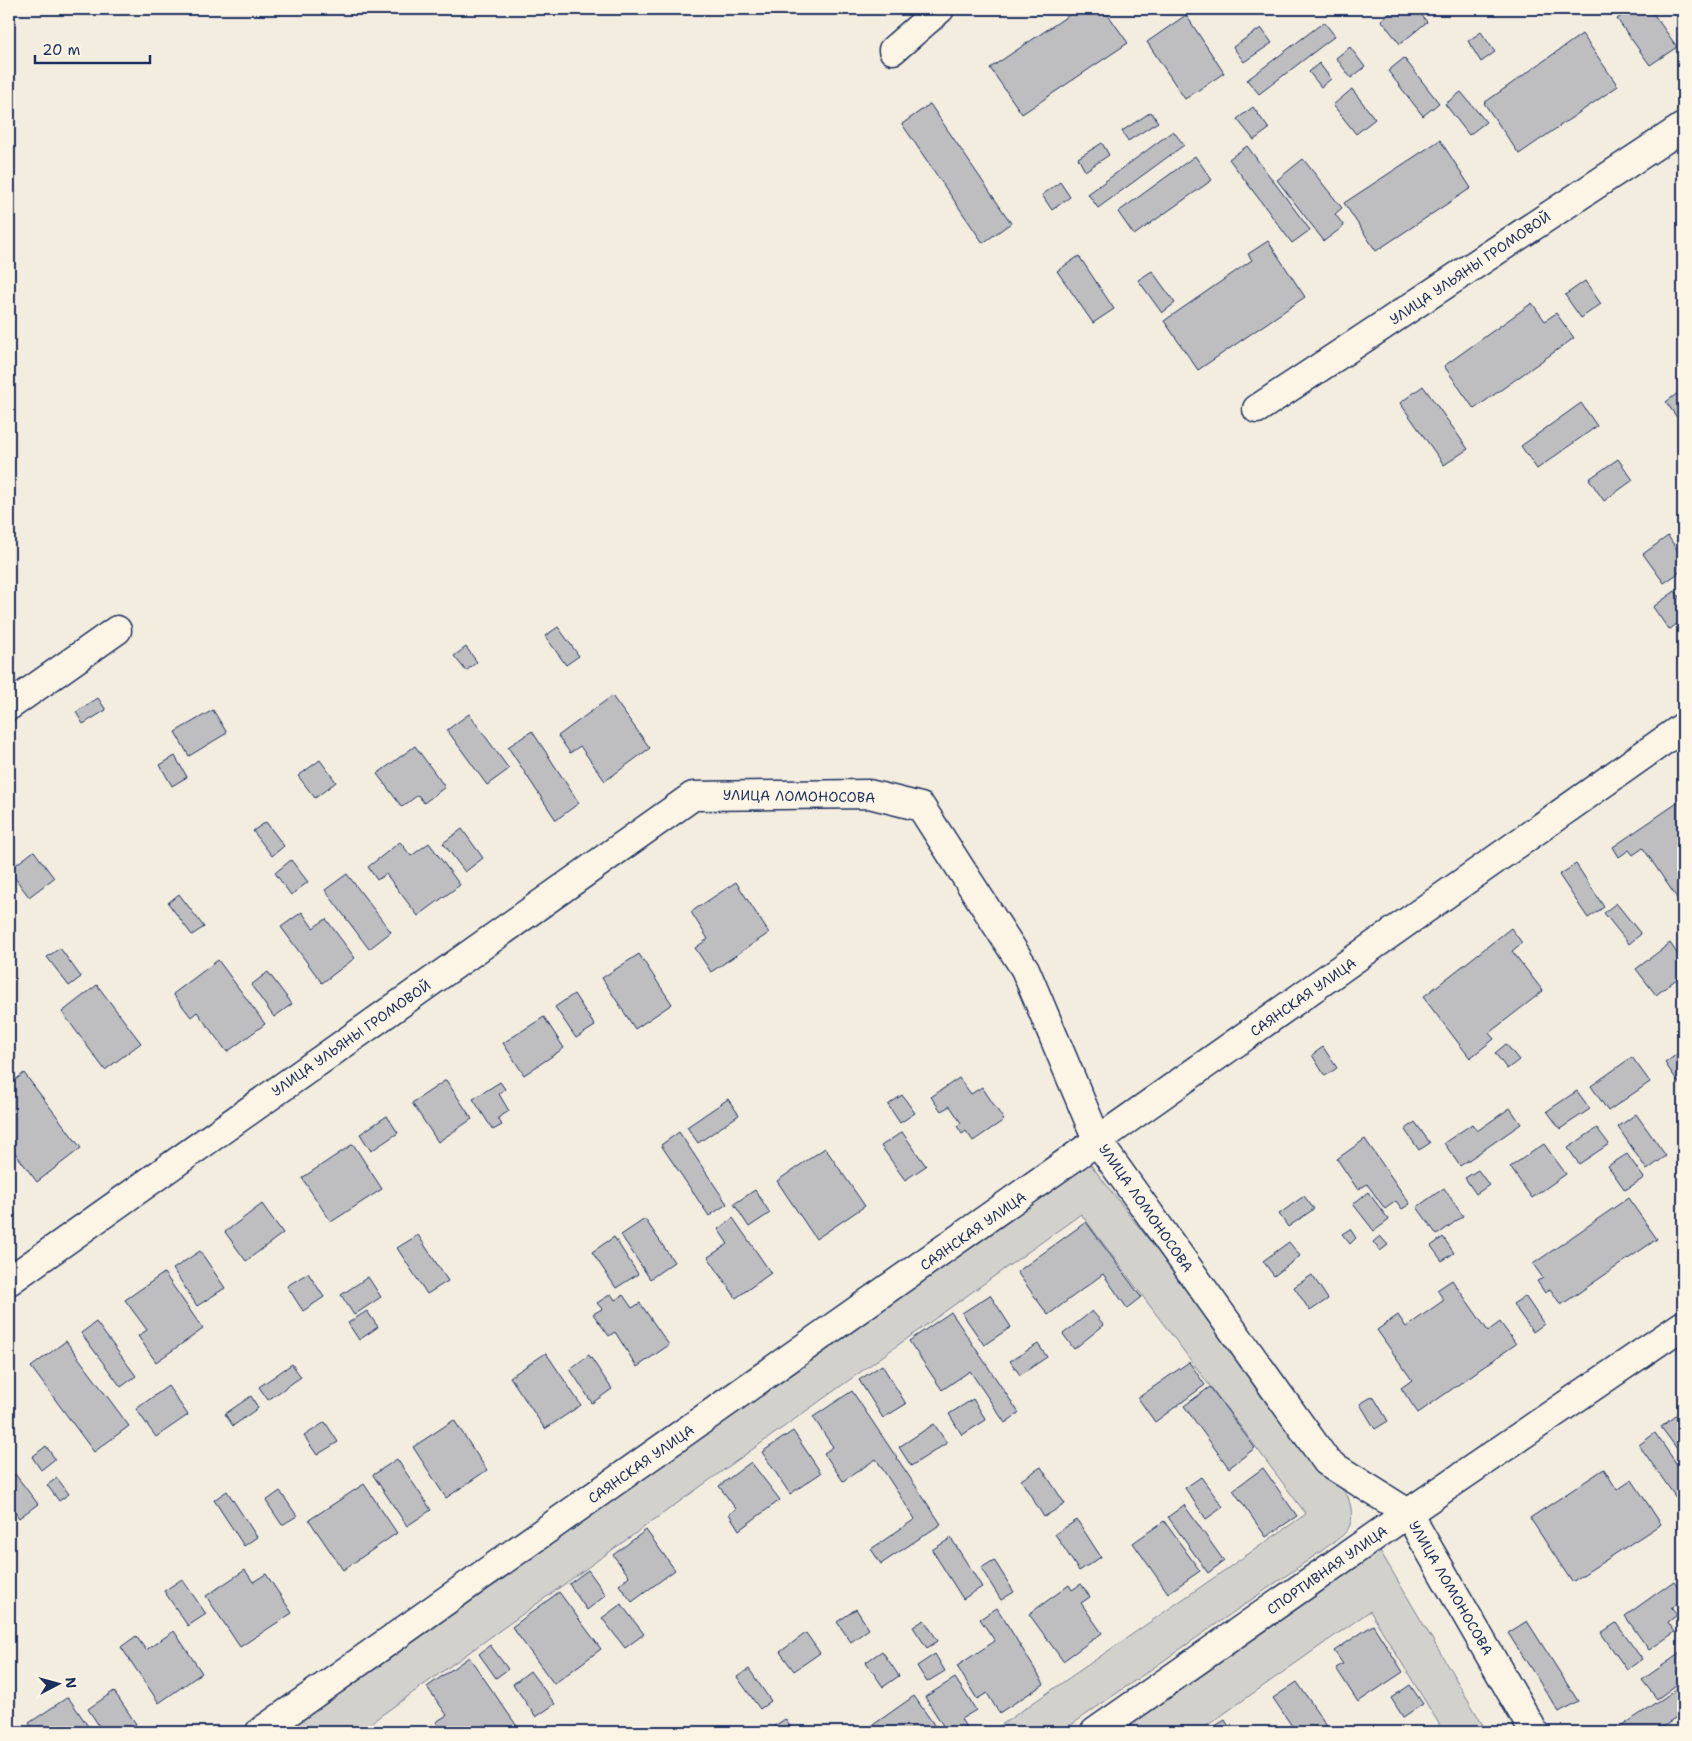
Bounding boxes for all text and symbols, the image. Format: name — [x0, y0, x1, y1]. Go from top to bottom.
scale bar — [35, 32, 150, 64]
text: 20 m — [42, 40, 81, 60]
street label: УЛИЦА УЛЬЯНЫ ГРОМОВОЙ — [1386, 207, 1554, 329]
street label: УЛИЦА ЛОМОНОСОВА — [723, 786, 875, 806]
street label: САЯНСКАЯ УЛИЦА — [1246, 954, 1360, 1040]
street label: УЛИЦА УЛЬЯНЫ ГРОМОВОЙ — [268, 976, 434, 1100]
street label: УЛИЦА ЛОМОНОСОВА — [1095, 1140, 1197, 1276]
street label: САЯНСКАЯ УЛИЦА — [916, 1188, 1030, 1274]
street label: САЯНСКАЯ УЛИЦА — [584, 1421, 698, 1507]
street label: УЛИЦА ЛОМОНОСОВА — [1405, 1518, 1497, 1658]
street label: СПОРТИВНАЯ УЛИЦА — [1263, 1522, 1391, 1618]
north arrow — [32, 1658, 82, 1708]
text: N — [61, 1676, 80, 1689]

